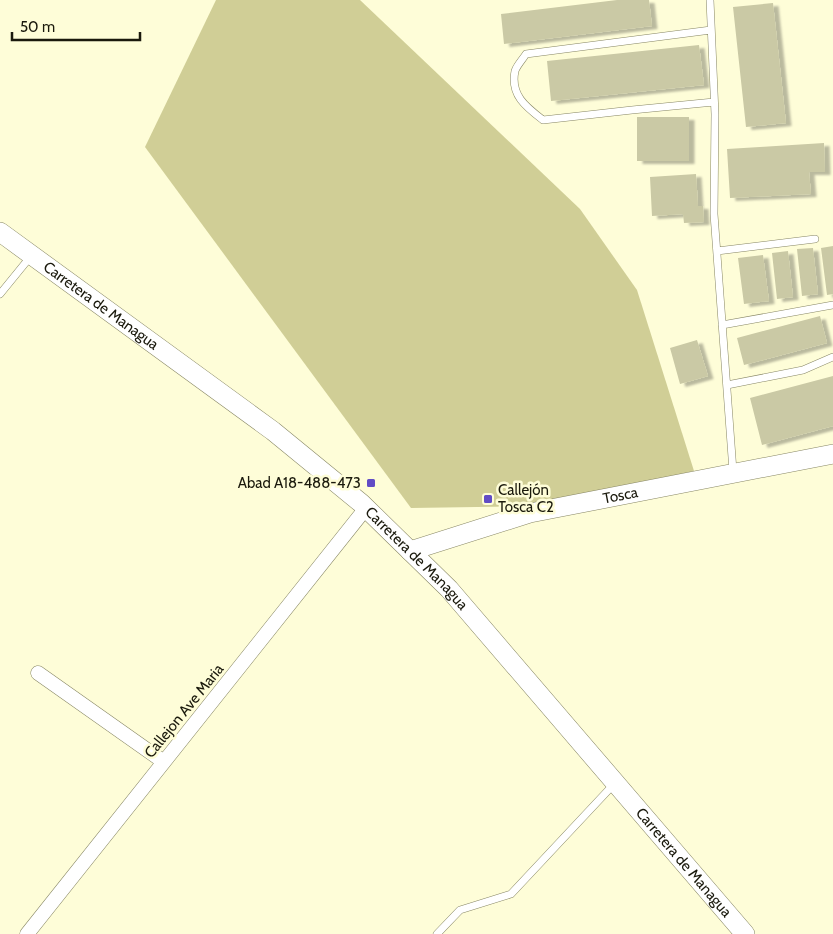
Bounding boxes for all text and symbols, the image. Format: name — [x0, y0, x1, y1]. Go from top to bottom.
scale bar — [12, 10, 140, 42]
text: 50 m — [20, 18, 55, 36]
street label: Carretera de Managua — [40, 258, 163, 354]
place label: Abad A18-488-473 — [238, 474, 361, 492]
marker: Abad A18-488-473 — [365, 477, 377, 489]
place label: Callejón Tosca C2 — [498, 481, 554, 516]
street label: Tosca — [601, 483, 640, 508]
marker: Callejón Tosca C2 — [482, 493, 494, 505]
street label: Carretera de Managua — [361, 503, 472, 614]
street label: Callejon Ave Maria — [141, 660, 228, 762]
street label: Carretera de Managua — [632, 804, 736, 921]

